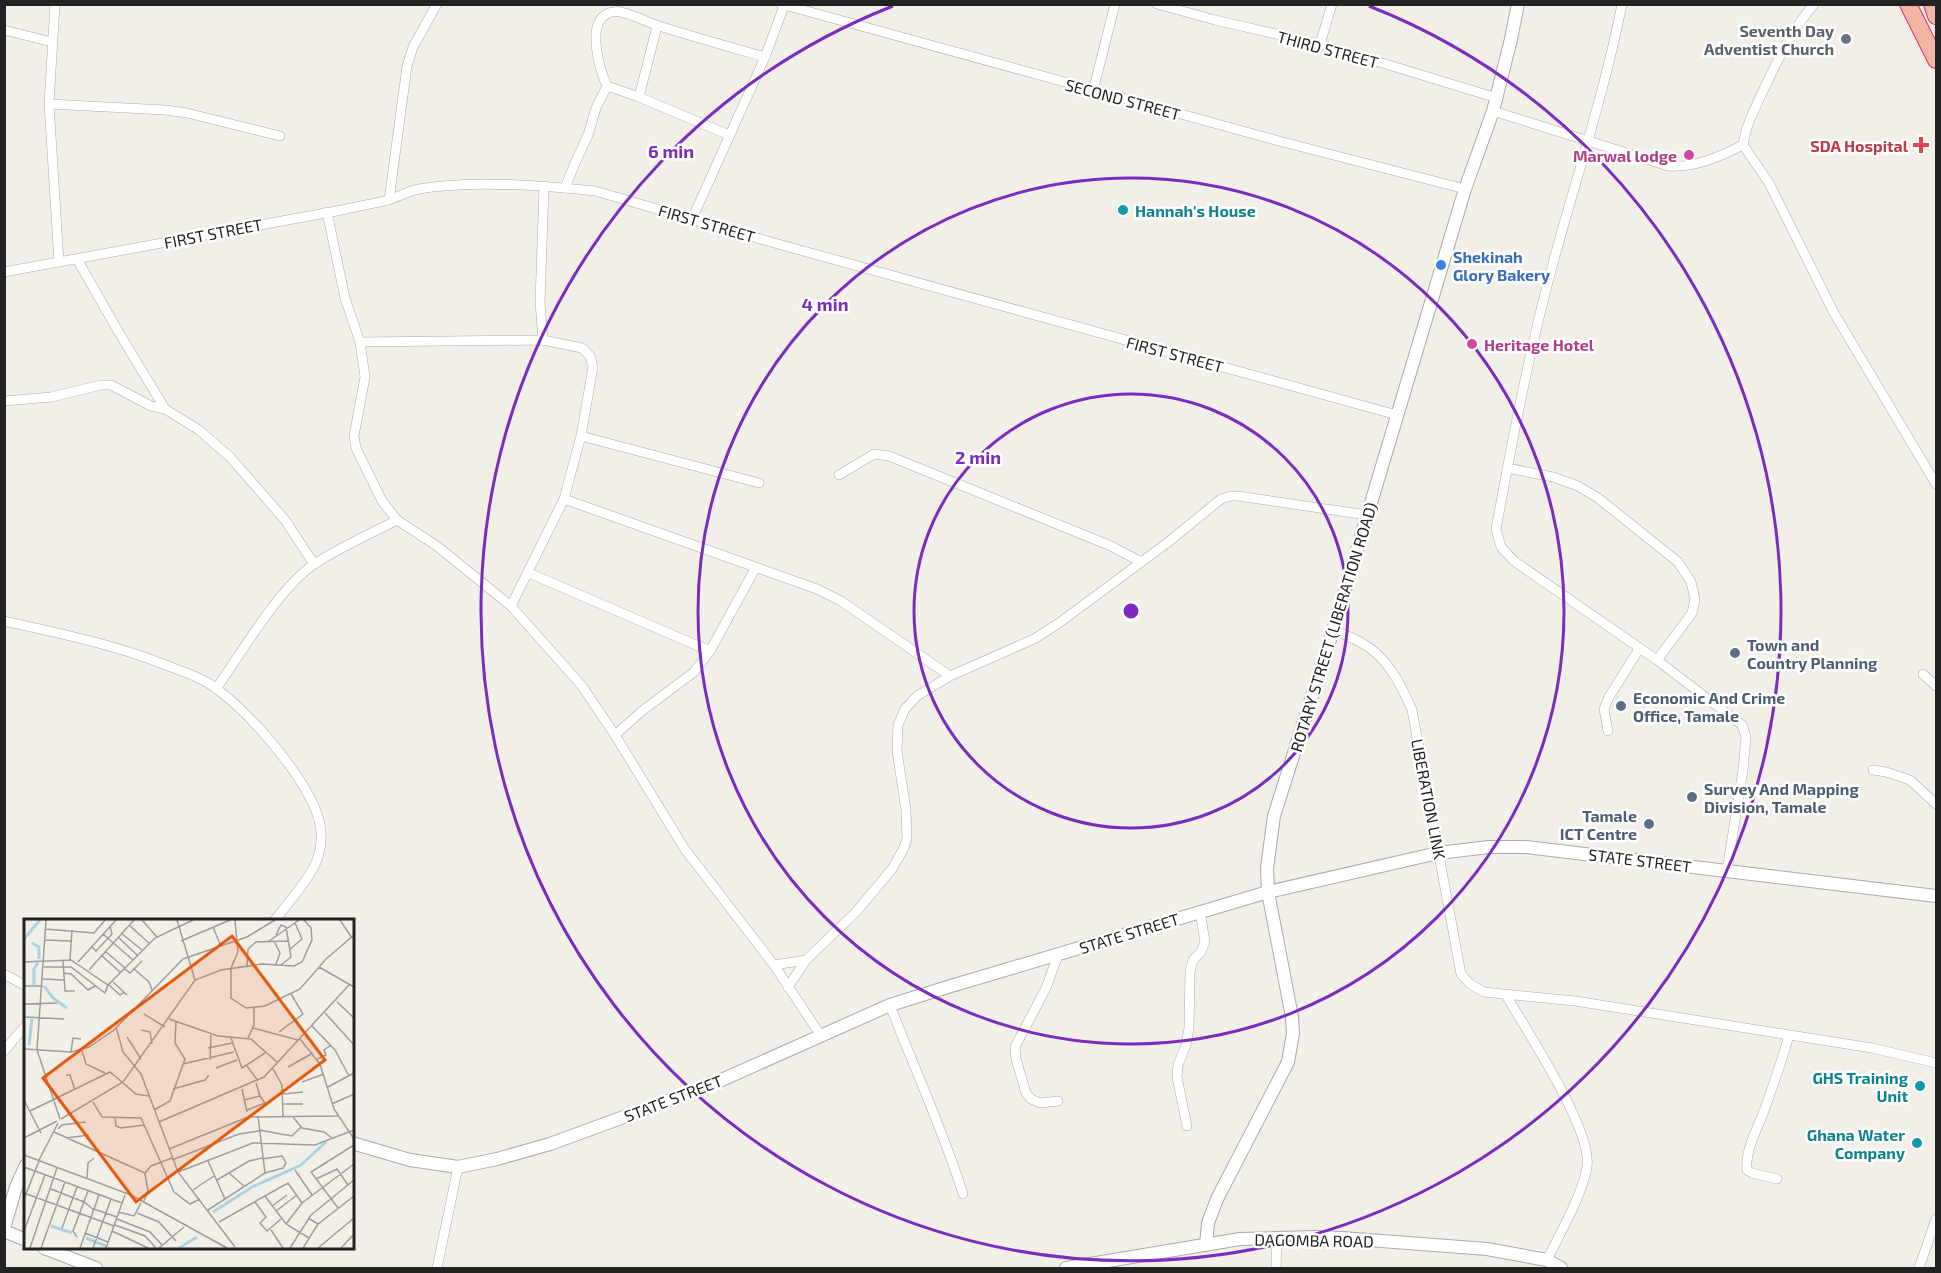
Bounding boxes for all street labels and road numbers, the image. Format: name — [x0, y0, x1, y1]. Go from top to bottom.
street label: THIRD STREET — [1275, 26, 1381, 72]
street label: SECOND STREET — [1063, 75, 1183, 123]
street label: FIRST STREET — [657, 200, 757, 246]
street label: FIRST STREET — [162, 214, 264, 252]
street label: FIRST STREET — [1124, 332, 1226, 376]
street label: ROTARY STREET (LIBERATION ROAD) — [1286, 500, 1380, 754]
street label: LIBERATION LINK — [1408, 737, 1450, 861]
street label: STATE STREET — [1587, 844, 1693, 876]
street label: STATE STREET — [1077, 909, 1181, 957]
street label: STATE STREET — [621, 1071, 725, 1125]
street label: DAGOMBA ROAD — [1254, 1229, 1374, 1251]

